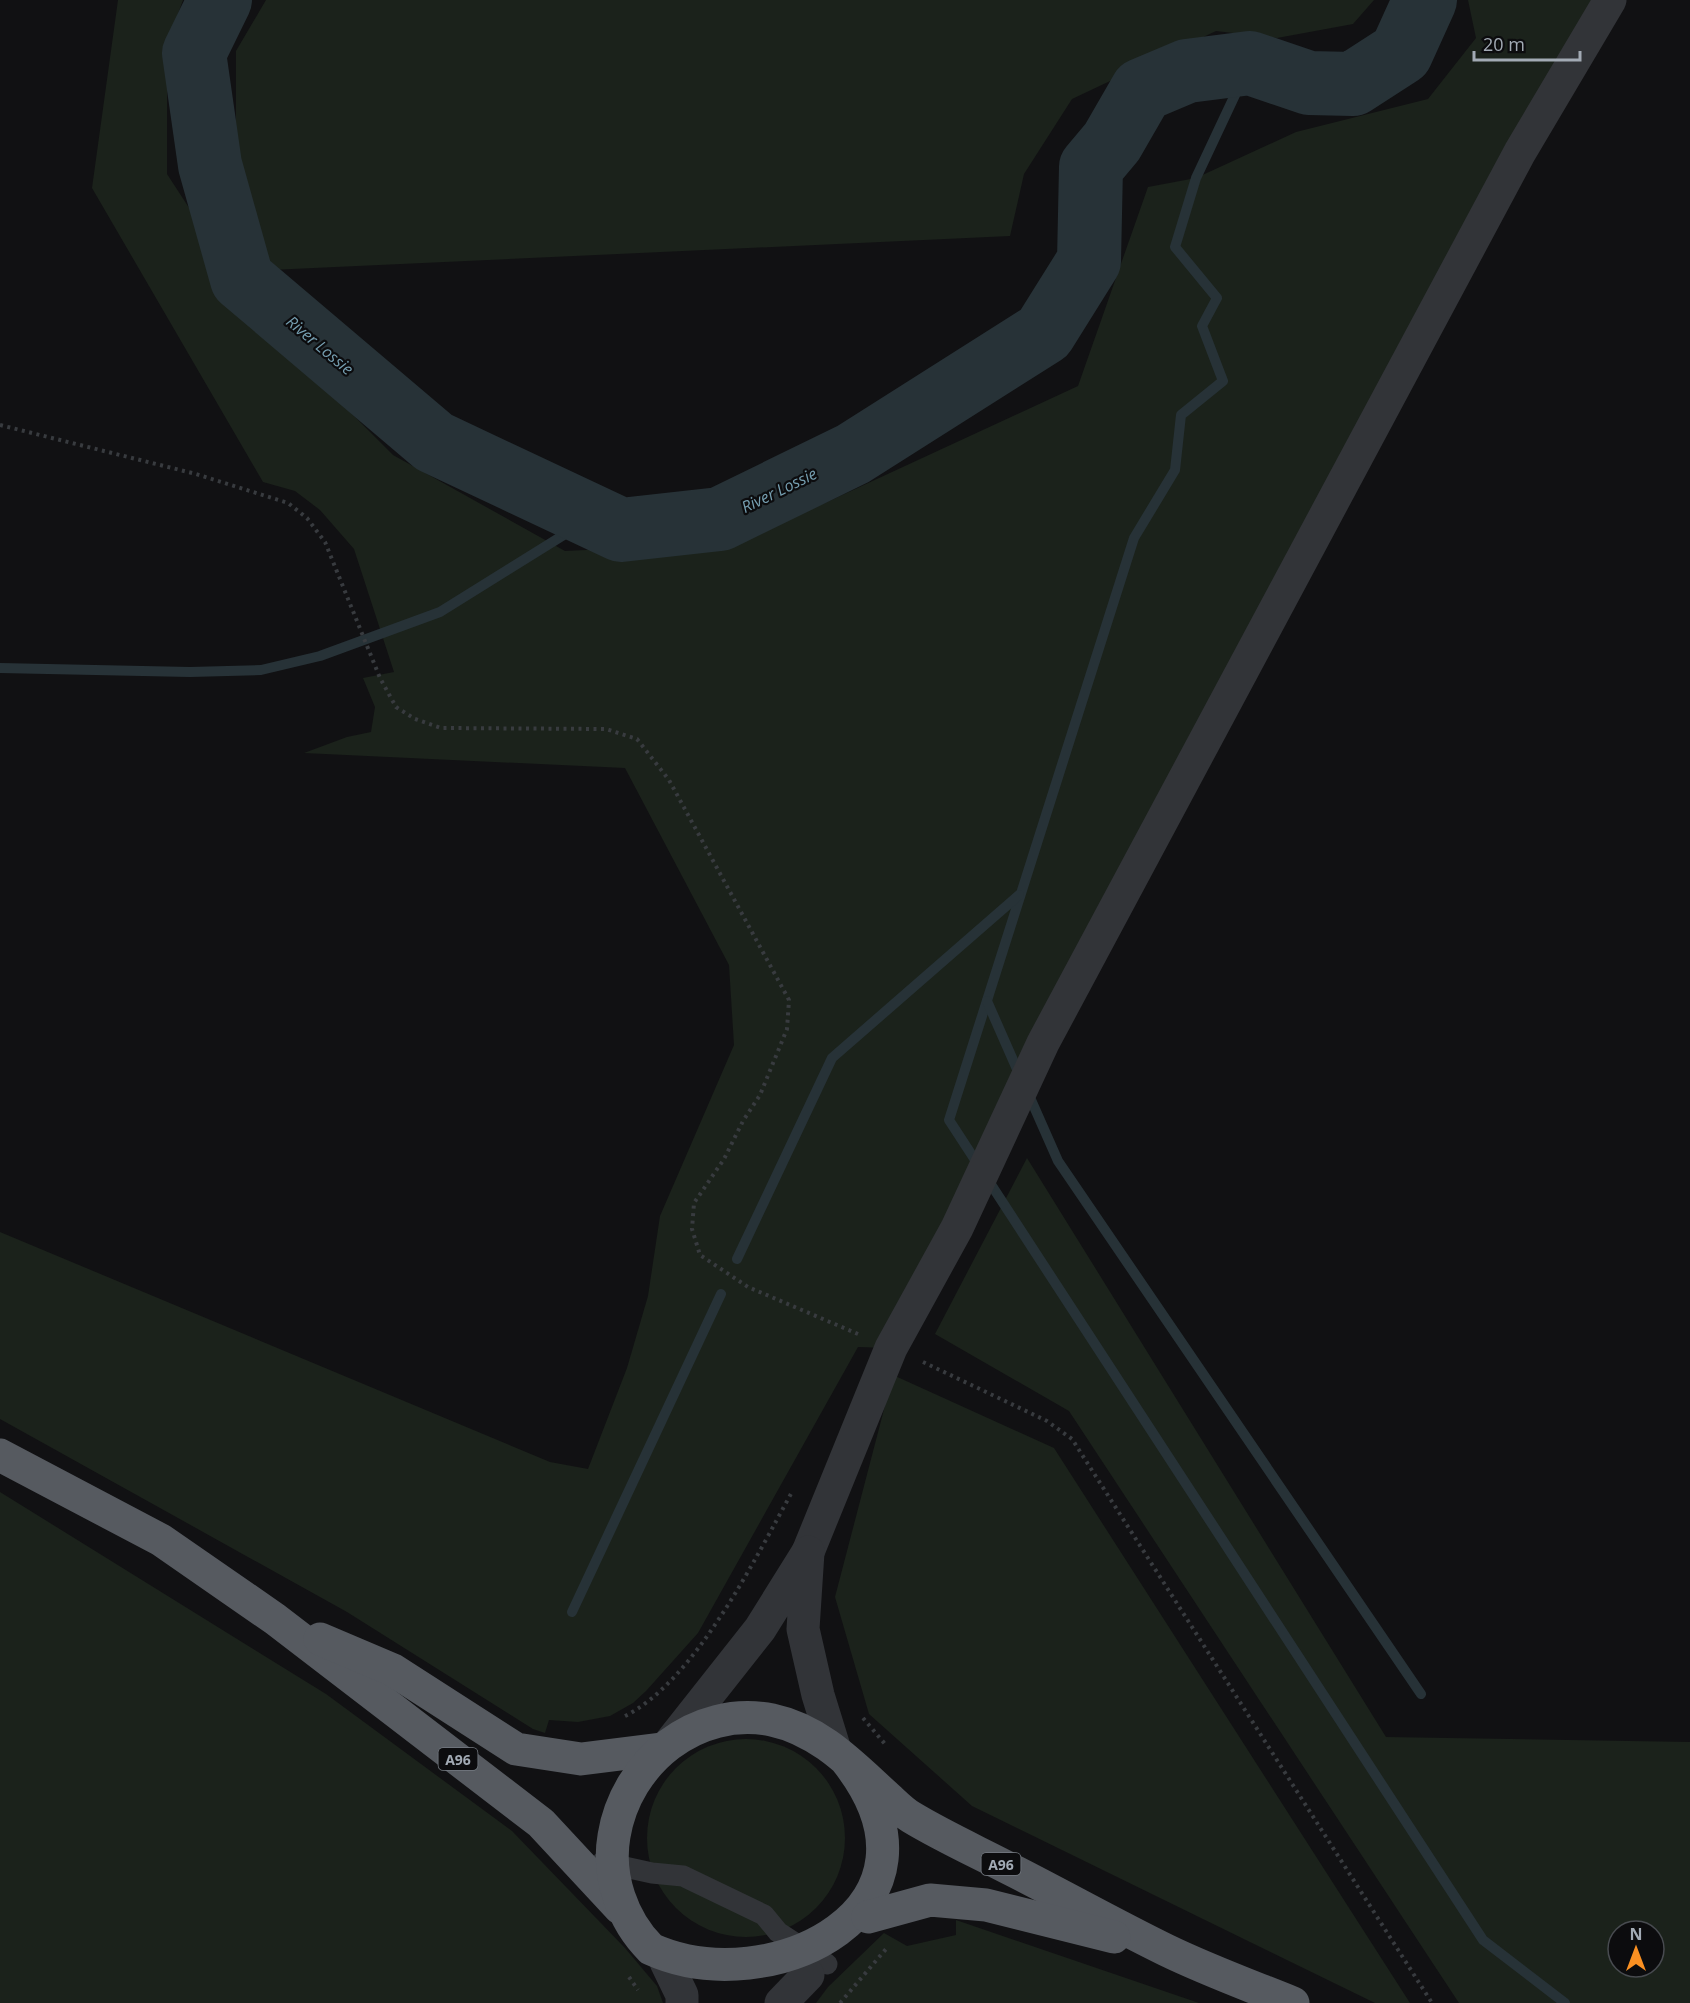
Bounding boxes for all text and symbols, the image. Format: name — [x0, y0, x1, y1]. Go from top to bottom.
scale bar — [1474, 24, 1580, 62]
text: 20 m — [1483, 32, 1525, 56]
water label: River Lossie — [282, 310, 358, 380]
water label: River Lossie — [738, 462, 820, 518]
road number: A96 — [438, 1748, 478, 1770]
road number: A96 — [982, 1853, 1020, 1875]
north arrow — [1606, 1919, 1666, 1979]
text: N — [1629, 1923, 1643, 1945]

